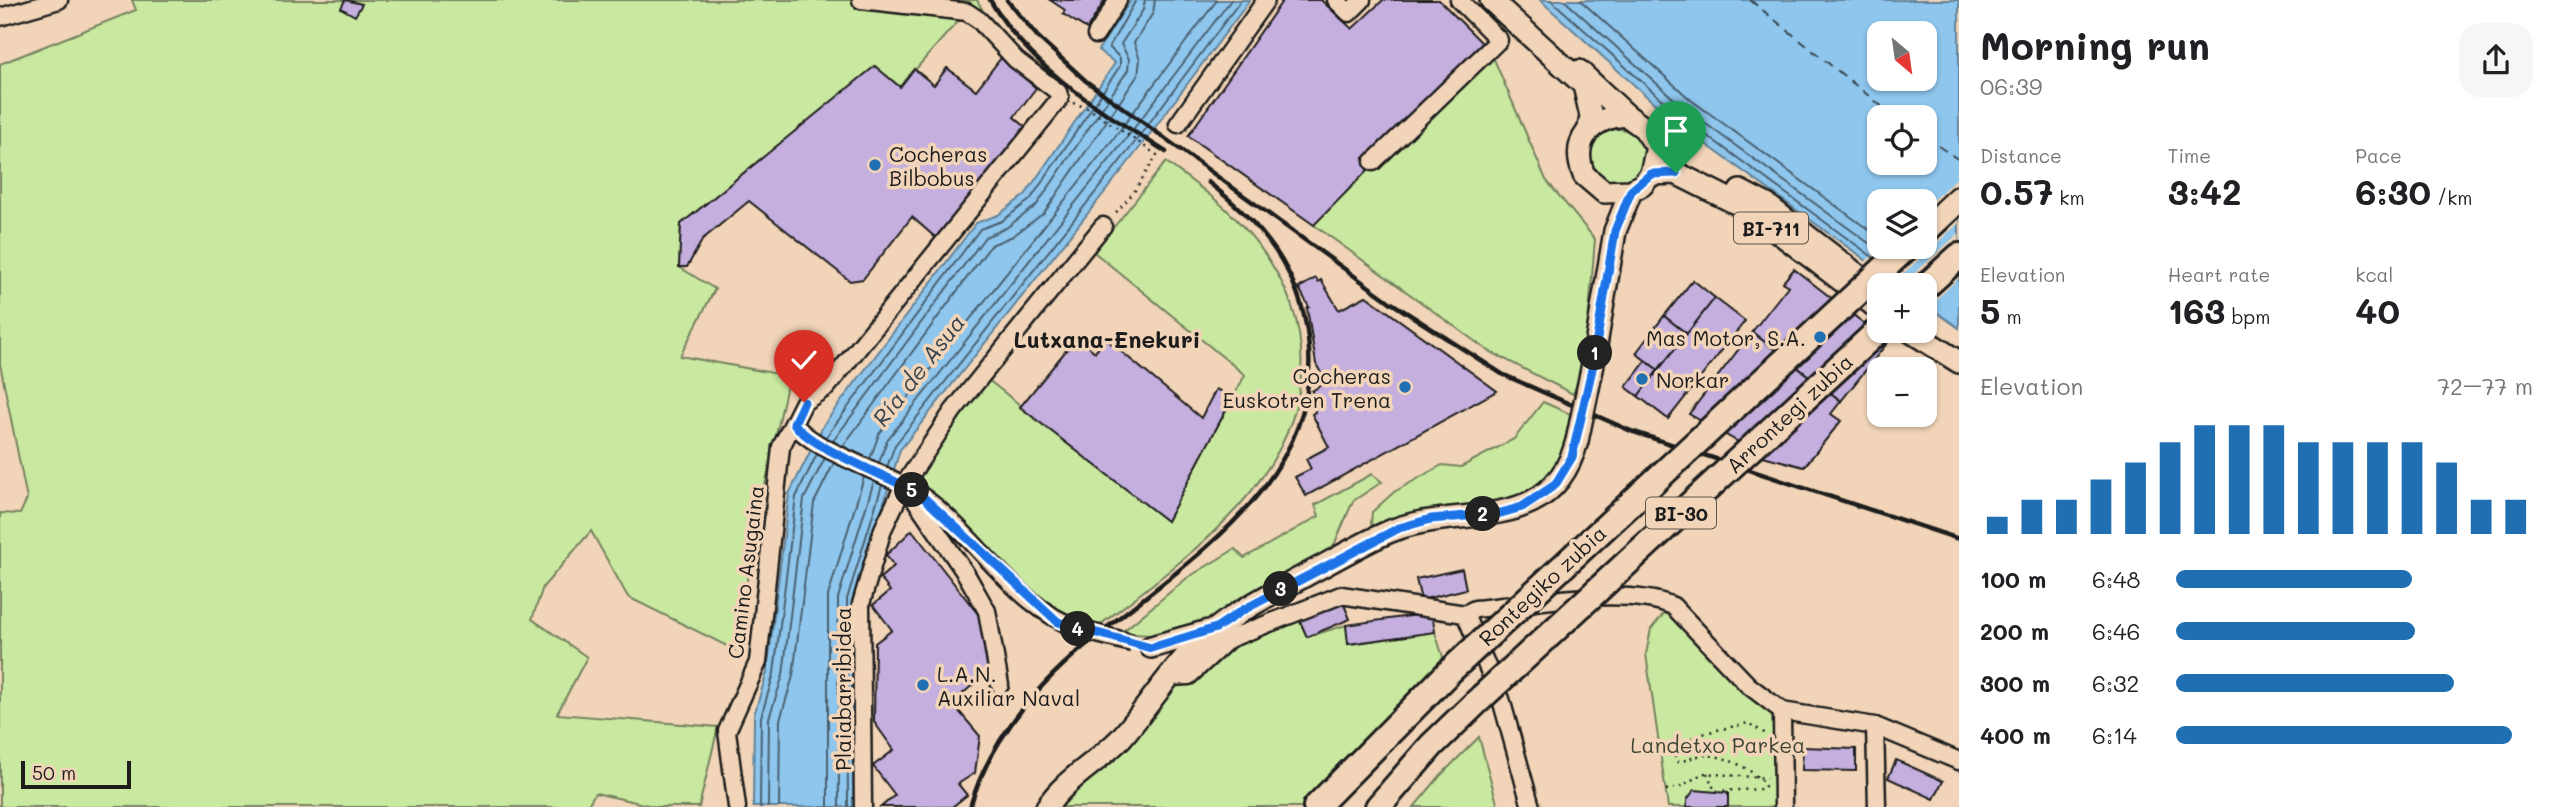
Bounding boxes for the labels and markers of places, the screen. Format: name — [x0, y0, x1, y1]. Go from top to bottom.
pin — [1646, 101, 1706, 173]
place label: Cocheras Bilbobus — [889, 140, 987, 191]
marker: Cocheras Bilbobus — [867, 157, 883, 173]
place label: Mas Motor, S.A. — [1646, 324, 1806, 351]
marker: Mas Motor, S.A. — [1812, 329, 1828, 345]
pin — [774, 330, 834, 402]
pin: 1 — [1578, 336, 1612, 370]
place label: Cocheras Euskotren Trena — [1223, 362, 1391, 413]
place label: Norkar — [1656, 366, 1729, 393]
marker: Norkar — [1634, 371, 1650, 387]
marker: Cocheras Euskotren Trena — [1397, 379, 1413, 395]
pin: 5 — [894, 472, 930, 508]
pin: 2 — [1466, 496, 1500, 532]
pin: 3 — [1264, 572, 1298, 606]
pin: 4 — [1060, 612, 1096, 646]
place label: L.A.N. Auxiliar Naval — [937, 660, 1080, 711]
marker: L.A.N. Auxiliar Naval — [915, 677, 931, 693]

